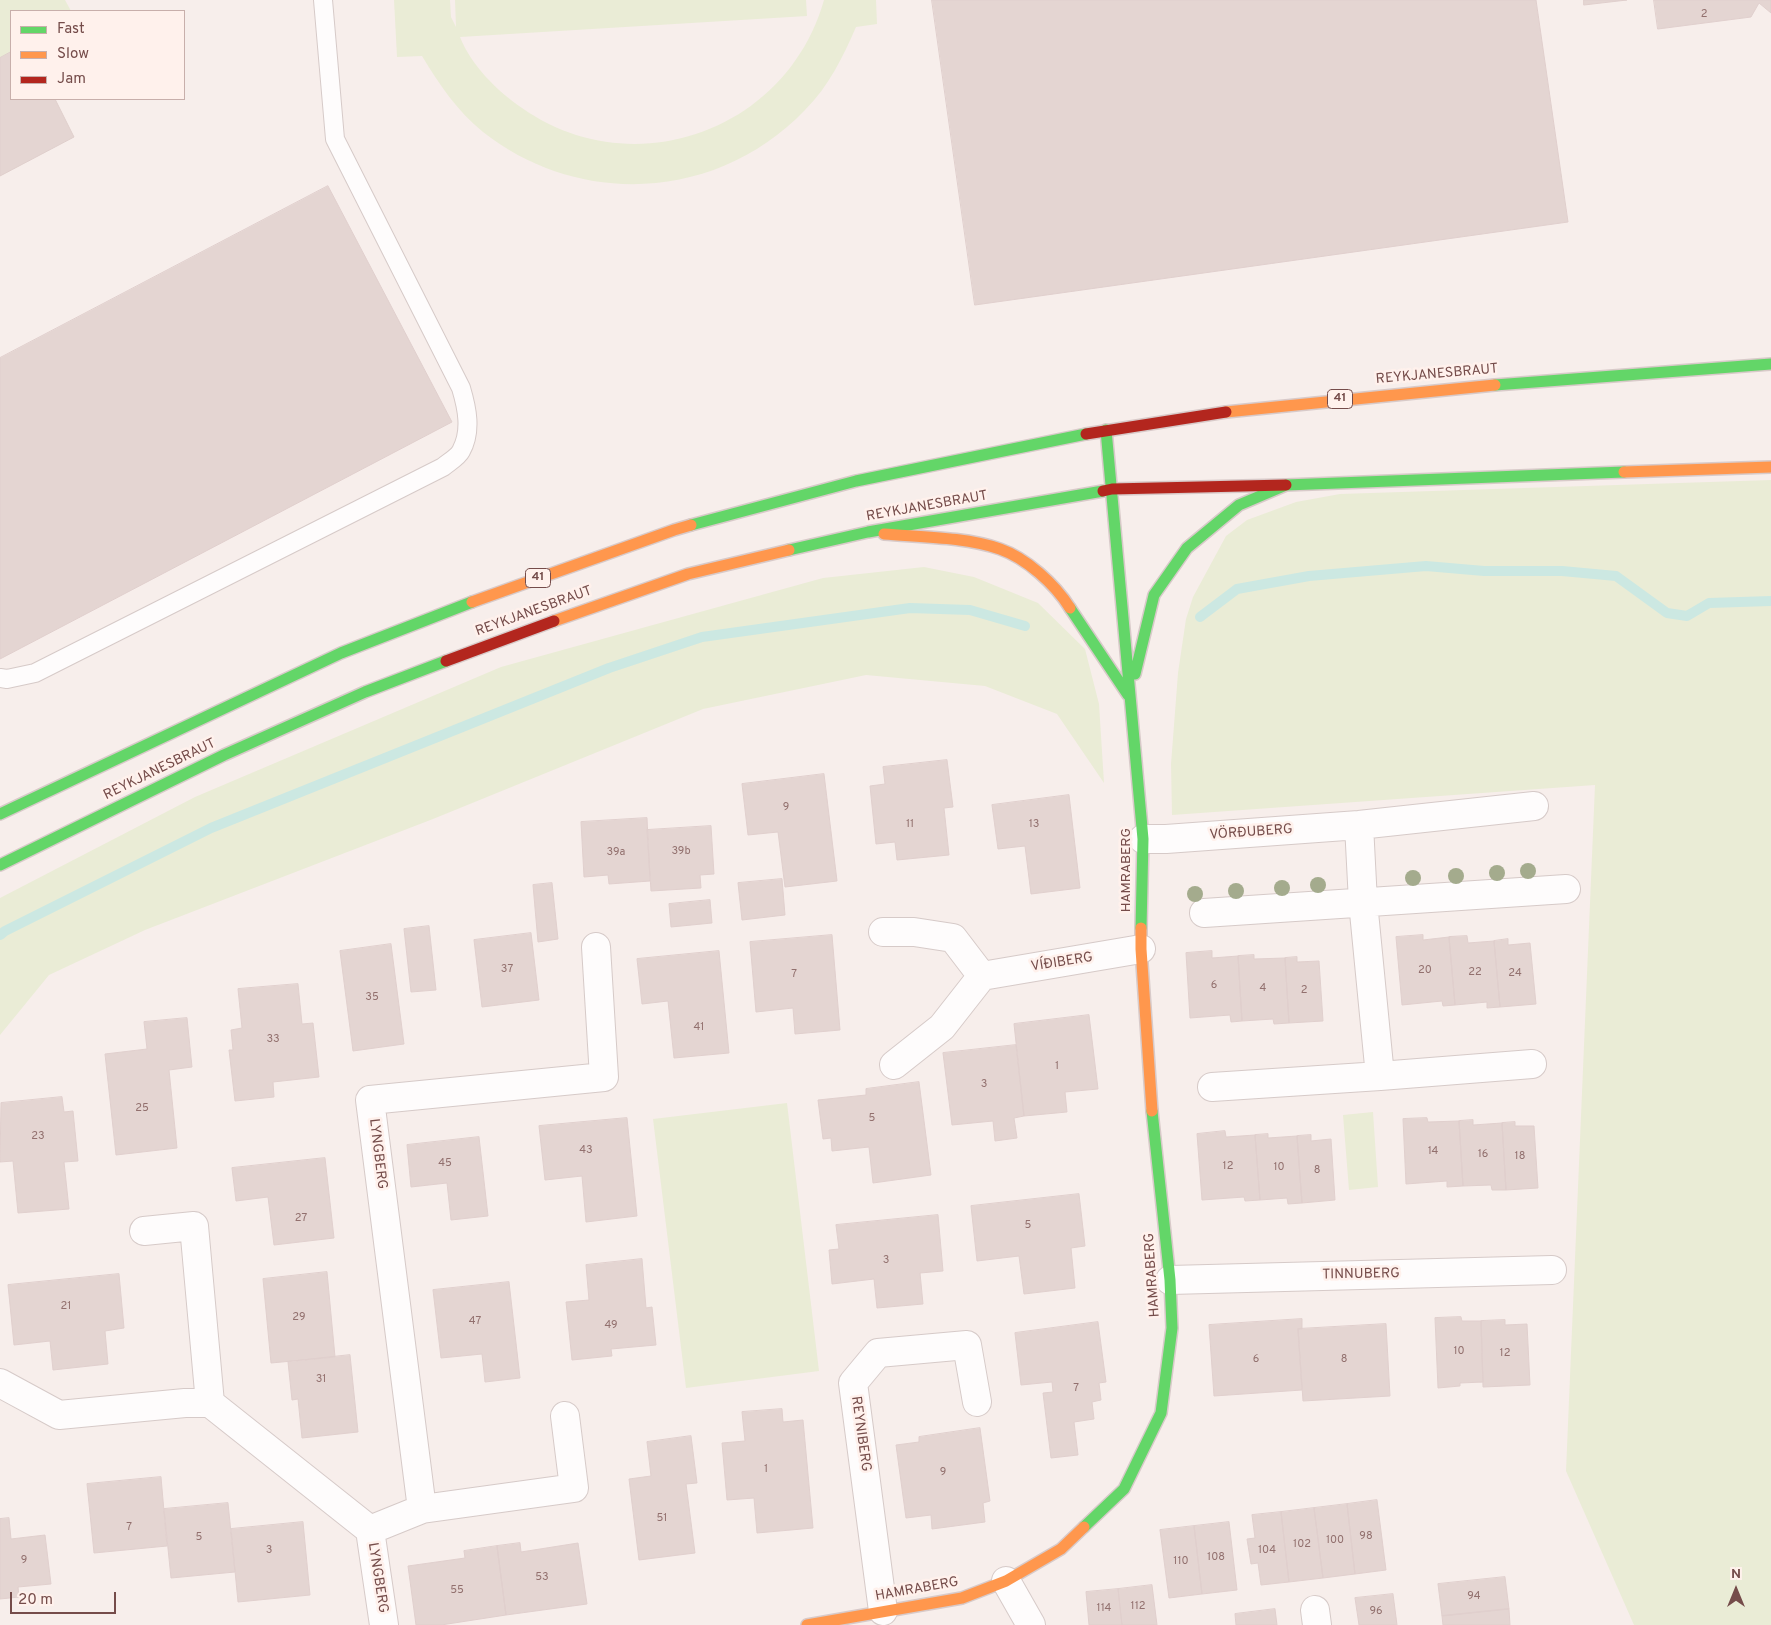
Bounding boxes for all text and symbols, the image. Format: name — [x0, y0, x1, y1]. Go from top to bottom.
house number: 2 — [1701, 8, 1707, 22]
legend — [10, 10, 185, 100]
text: Fast — [57, 20, 85, 39]
text: Slow — [57, 45, 89, 64]
text: Jam — [57, 70, 86, 89]
street label: REYKJANESBRAUT — [1375, 361, 1499, 389]
road number: 41 — [1328, 389, 1352, 408]
street label: REYKJANESBRAUT — [865, 488, 989, 526]
road number: 41 — [526, 568, 550, 588]
street label: REYKJANESBRAUT — [473, 583, 595, 641]
street label: REYKJANESBRAUT — [101, 736, 219, 804]
house number: 9 — [783, 801, 789, 815]
house number: 11 — [906, 818, 914, 832]
house number: 13 — [1029, 818, 1039, 832]
street label: VÖRÐUBERG — [1209, 822, 1293, 844]
street label: HAMRABERG — [1119, 828, 1135, 912]
house number: 39b — [671, 845, 691, 859]
house number: 39a — [607, 846, 625, 860]
street label: VÍÐIBERG — [1030, 950, 1094, 976]
house number: 37 — [501, 963, 513, 977]
house number: 20 — [1418, 964, 1432, 978]
house number: 22 — [1468, 966, 1482, 980]
house number: 24 — [1508, 967, 1522, 981]
house number: 7 — [791, 968, 797, 982]
house number: 6 — [1211, 979, 1217, 993]
house number: 4 — [1260, 982, 1266, 996]
house number: 2 — [1301, 984, 1307, 998]
house number: 35 — [365, 991, 379, 1005]
house number: 41 — [694, 1021, 704, 1035]
house number: 33 — [266, 1033, 280, 1047]
house number: 1 — [1055, 1060, 1059, 1074]
house number: 3 — [981, 1078, 987, 1092]
house number: 25 — [135, 1102, 149, 1116]
house number: 5 — [869, 1112, 875, 1126]
street label: LYNGBERG — [364, 1118, 390, 1190]
house number: 23 — [31, 1130, 45, 1144]
house number: 43 — [579, 1144, 593, 1158]
house number: 14 — [1428, 1145, 1438, 1159]
house number: 16 — [1478, 1148, 1488, 1162]
house number: 18 — [1515, 1150, 1525, 1164]
house number: 45 — [438, 1157, 452, 1171]
house number: 12 — [1223, 1160, 1233, 1174]
house number: 10 — [1273, 1161, 1285, 1175]
house number: 8 — [1314, 1164, 1320, 1178]
house number: 27 — [295, 1212, 307, 1226]
house number: 5 — [1025, 1219, 1031, 1233]
street label: HAMRABERG — [1142, 1232, 1164, 1318]
house number: 3 — [883, 1254, 889, 1268]
street label: TINNUBERG — [1322, 1266, 1400, 1284]
house number: 21 — [61, 1300, 71, 1314]
house number: 29 — [292, 1311, 306, 1325]
house number: 47 — [469, 1315, 481, 1329]
house number: 49 — [604, 1319, 618, 1333]
house number: 10 — [1453, 1345, 1465, 1359]
house number: 12 — [1500, 1347, 1510, 1361]
house number: 6 — [1253, 1353, 1259, 1367]
house number: 8 — [1341, 1353, 1347, 1367]
house number: 31 — [316, 1373, 326, 1387]
house number: 7 — [1073, 1382, 1079, 1396]
street label: REYNIBERG — [846, 1395, 874, 1473]
house number: 1 — [764, 1463, 768, 1477]
house number: 9 — [940, 1466, 946, 1480]
house number: 51 — [657, 1512, 667, 1526]
house number: 7 — [126, 1521, 132, 1535]
house number: 98 — [1359, 1530, 1373, 1544]
house number: 5 — [196, 1531, 202, 1545]
house number: 100 — [1326, 1534, 1344, 1548]
house number: 102 — [1293, 1538, 1311, 1552]
street label: LYNGBERG — [363, 1542, 391, 1614]
house number: 3 — [266, 1544, 272, 1558]
house number: 104 — [1258, 1544, 1276, 1558]
house number: 108 — [1207, 1551, 1225, 1565]
house number: 9 — [21, 1554, 27, 1568]
house number: 110 — [1173, 1555, 1189, 1569]
north arrow — [1711, 1565, 1761, 1615]
text: N — [1731, 1566, 1741, 1583]
house number: 53 — [535, 1571, 549, 1585]
street label: HAMRABERG — [874, 1574, 960, 1606]
scale bar — [12, 1582, 119, 1614]
house number: 55 — [450, 1584, 464, 1598]
house number: 94 — [1467, 1590, 1481, 1604]
text: 20 m — [18, 1591, 53, 1610]
house number: 112 — [1131, 1600, 1145, 1614]
house number: 114 — [1097, 1602, 1111, 1616]
house number: 96 — [1369, 1605, 1383, 1619]

